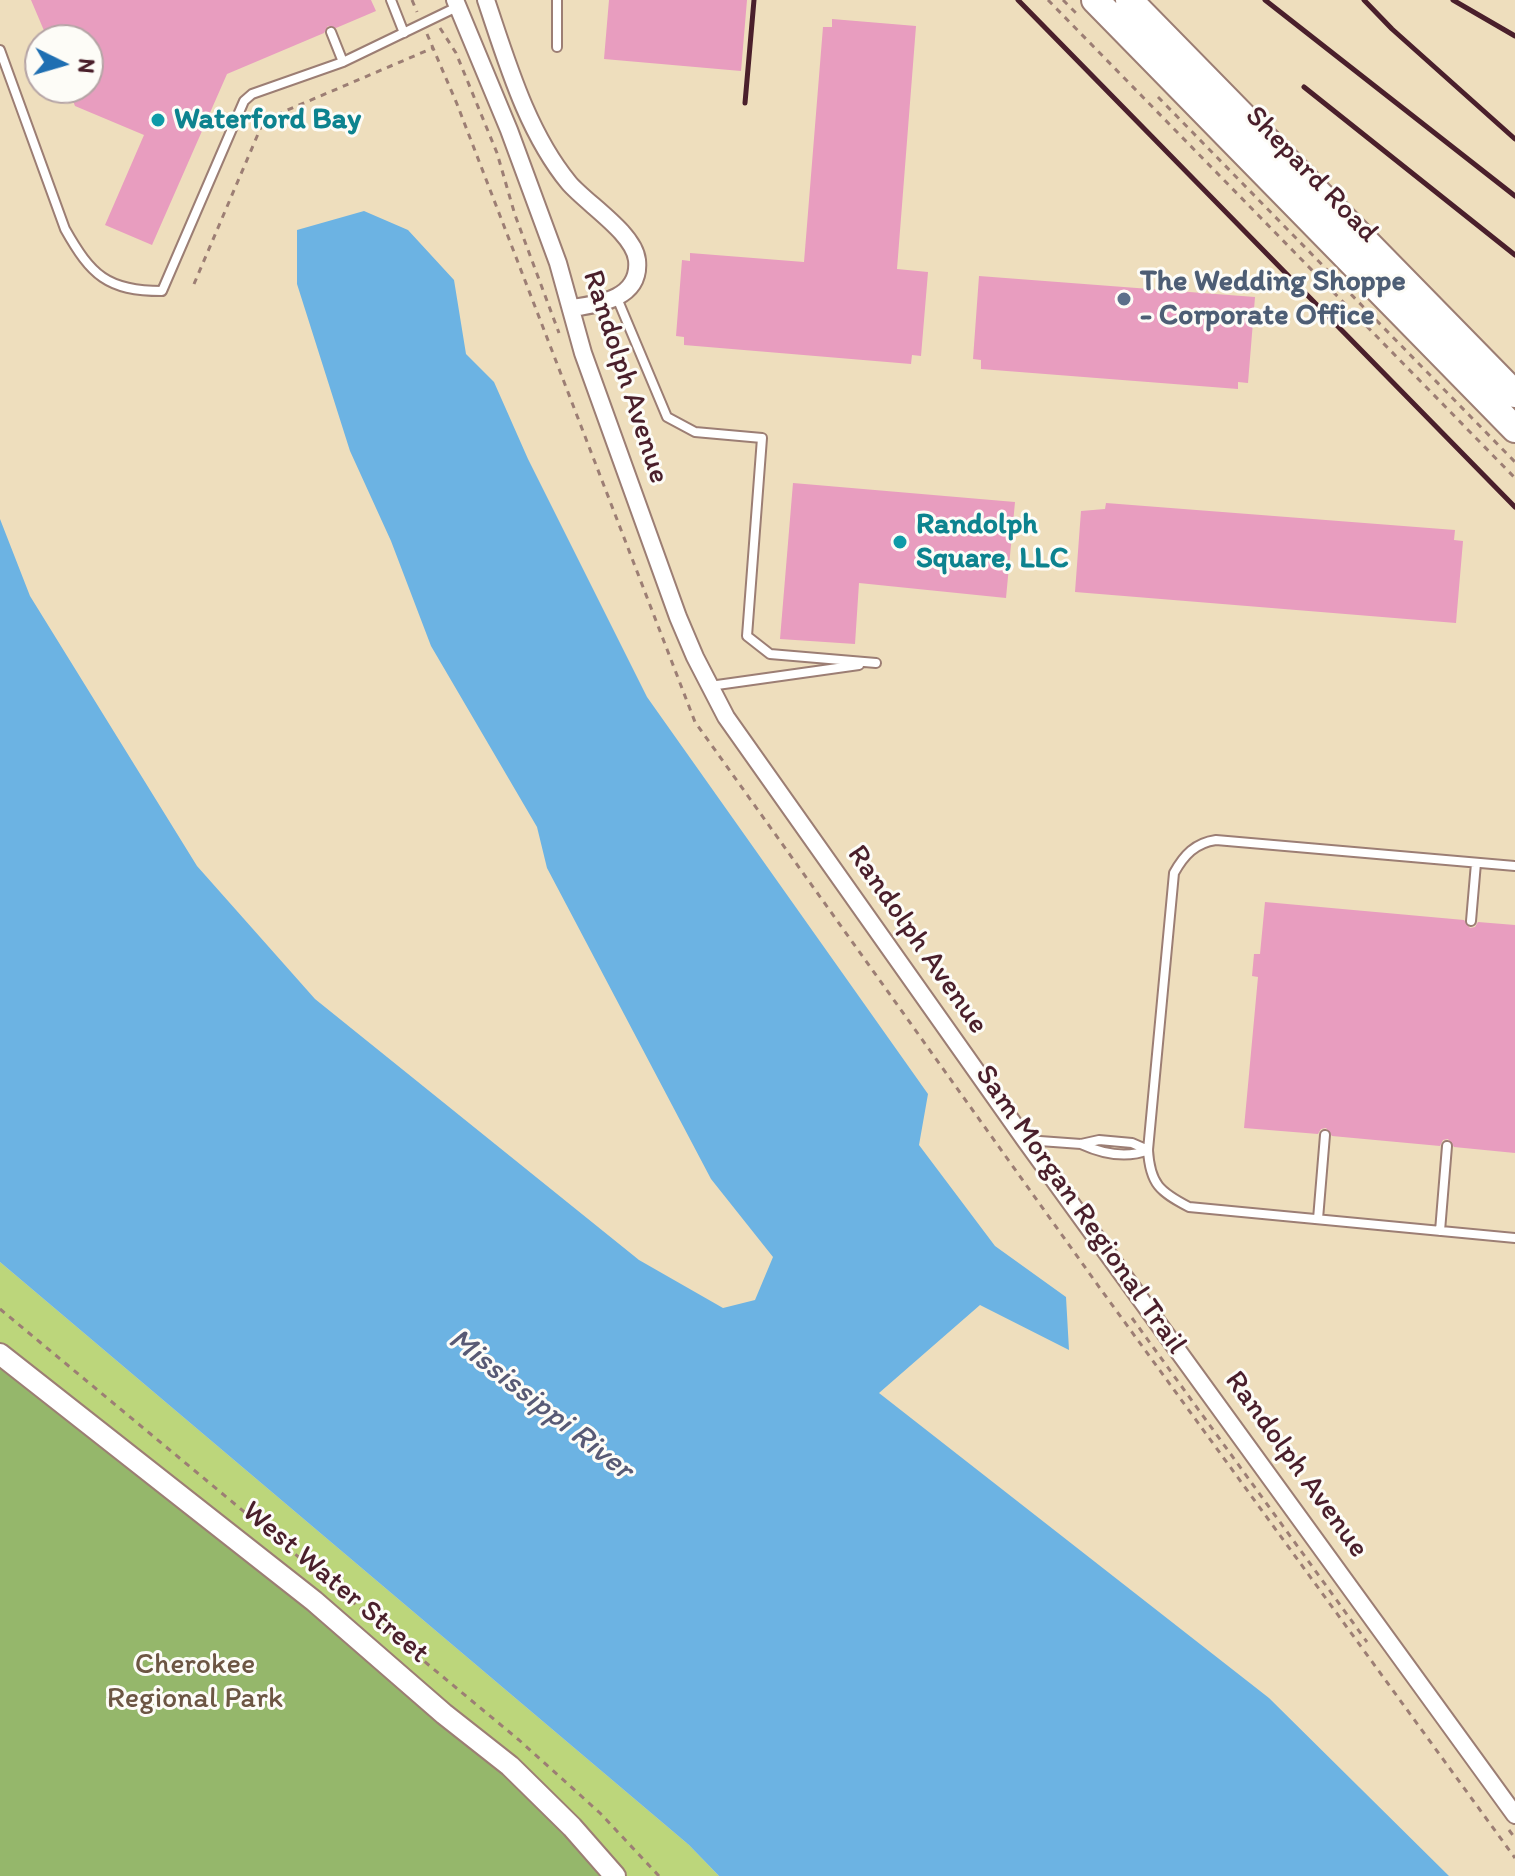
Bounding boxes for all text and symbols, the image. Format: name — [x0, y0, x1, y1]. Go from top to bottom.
north arrow — [24, 24, 104, 104]
text: N — [72, 57, 101, 75]
street label: Shepard Road — [1237, 99, 1385, 251]
place label: Waterford Bay — [174, 102, 361, 138]
marker: Waterford Bay — [149, 111, 167, 129]
place label: The Wedding Shoppe - Corporate Office — [1140, 264, 1406, 334]
street label: Randolph Avenue — [574, 266, 676, 488]
marker: The Wedding Shoppe - Corporate Office — [1115, 290, 1133, 308]
place label: Randolph Square, LLC — [916, 507, 1069, 578]
marker: Randolph Square, LLC — [891, 533, 909, 551]
street label: Randolph Avenue — [839, 839, 995, 1041]
street label: Sam Morgan Regional Trail — [966, 1058, 1194, 1362]
water label: Mississippi River — [440, 1321, 640, 1489]
street label: Randolph Avenue — [1216, 1365, 1376, 1565]
street label: West Water Street — [234, 1494, 436, 1672]
park label: Cherokee Regional Park — [107, 1647, 283, 1718]

